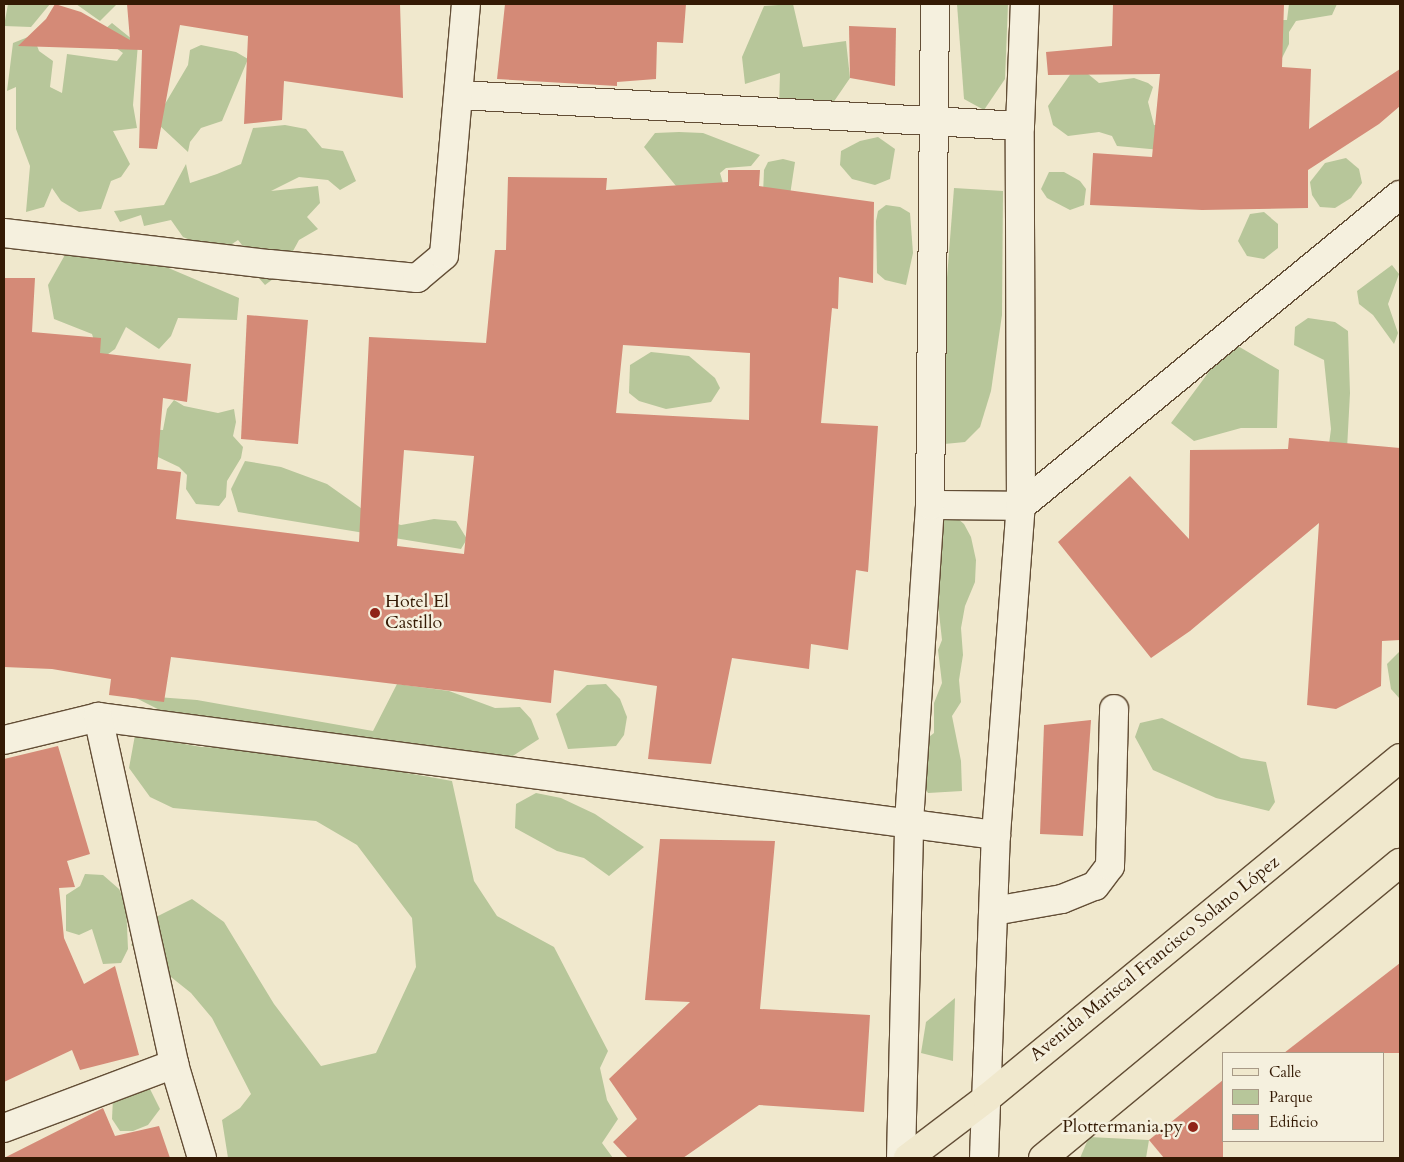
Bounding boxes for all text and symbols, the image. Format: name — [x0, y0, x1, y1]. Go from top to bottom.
place label: Hotel El Castillo — [385, 592, 449, 634]
marker: Hotel El Castillo — [369, 607, 381, 619]
street label: Avenida Mariscal Francisco Solano López — [1026, 852, 1284, 1066]
legend — [1222, 1052, 1384, 1142]
text: Calle — [1269, 1062, 1301, 1082]
text: Parque — [1269, 1087, 1313, 1107]
text: Edificio — [1269, 1112, 1318, 1132]
place label: Plottermania.py — [1062, 1116, 1183, 1138]
marker: Plottermania.py — [1187, 1121, 1199, 1133]

